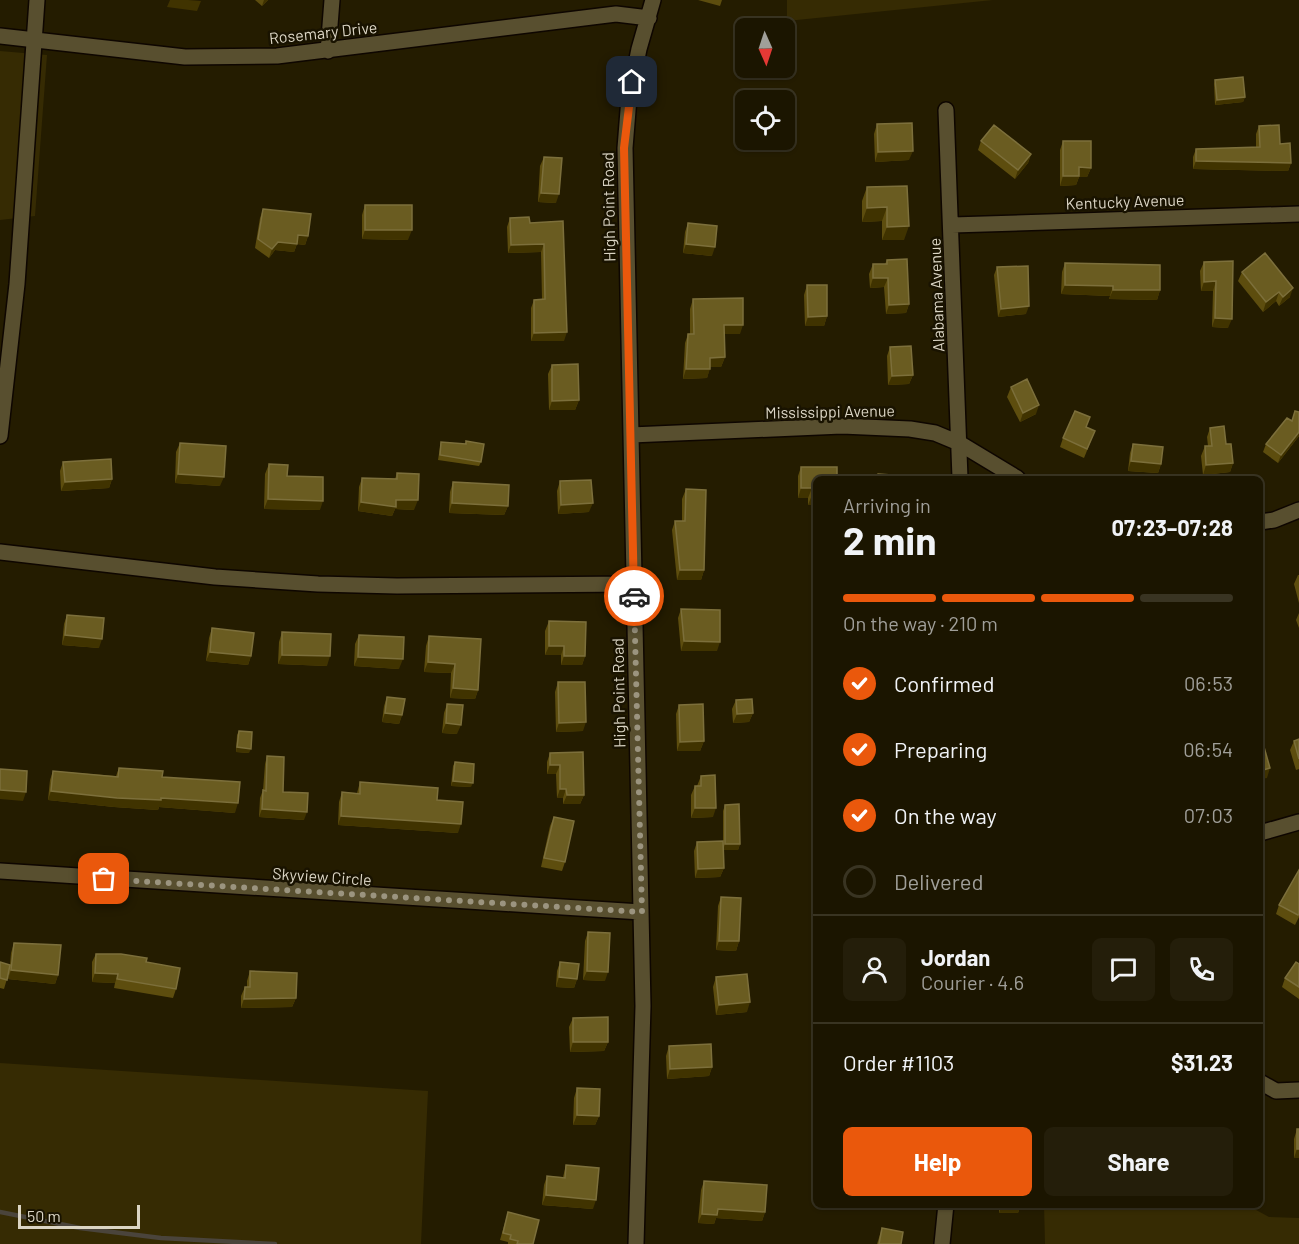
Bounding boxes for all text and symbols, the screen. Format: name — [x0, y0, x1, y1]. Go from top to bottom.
street label: Rosemary Drive — [268, 17, 378, 47]
north arrow — [735, 18, 795, 78]
map controls — [735, 18, 795, 150]
pin — [606, 56, 657, 107]
icon: home — [615, 65, 648, 98]
button: locate — [735, 90, 795, 150]
street label: High Point Road — [598, 152, 618, 262]
street label: Kentucky Avenue — [1065, 189, 1185, 213]
street label: Alabama Avenue — [925, 238, 947, 352]
street label: Mississippi Avenue — [765, 400, 895, 422]
text: Arriving in — [843, 493, 931, 517]
text: 07:23–07:28 — [1111, 514, 1233, 540]
text: 2 min — [843, 516, 936, 563]
courier — [604, 566, 664, 626]
icon: car — [618, 580, 651, 613]
text: On the way · 210 m — [843, 611, 998, 635]
street label: High Point Road — [608, 638, 628, 748]
icon: check — [843, 667, 876, 700]
text: Confirmed — [894, 670, 994, 696]
text: 06:53 — [1184, 671, 1233, 695]
icon: check — [843, 733, 876, 766]
text: Preparing — [894, 736, 987, 762]
text: 06:54 — [1183, 737, 1233, 761]
icon: check — [843, 799, 876, 832]
text: On the way — [894, 802, 997, 828]
text: 07:03 — [1184, 803, 1233, 827]
pin — [78, 853, 129, 904]
icon: bag — [87, 862, 120, 895]
street label: Skyview Circle — [272, 863, 372, 889]
text: Delivered — [894, 868, 983, 894]
button: person — [843, 938, 906, 1001]
button: chat — [1092, 938, 1155, 1001]
button: phone — [1170, 938, 1233, 1001]
text: Jordan — [921, 944, 990, 970]
text: Courier · 4.6 — [921, 970, 1024, 994]
text: Order #1103 — [843, 1049, 954, 1075]
text: $31.23 — [1171, 1049, 1233, 1075]
button: Help — [843, 1127, 1032, 1196]
button: Share — [1044, 1127, 1233, 1196]
scale bar — [18, 1202, 140, 1230]
text: 50 m — [27, 1206, 61, 1225]

